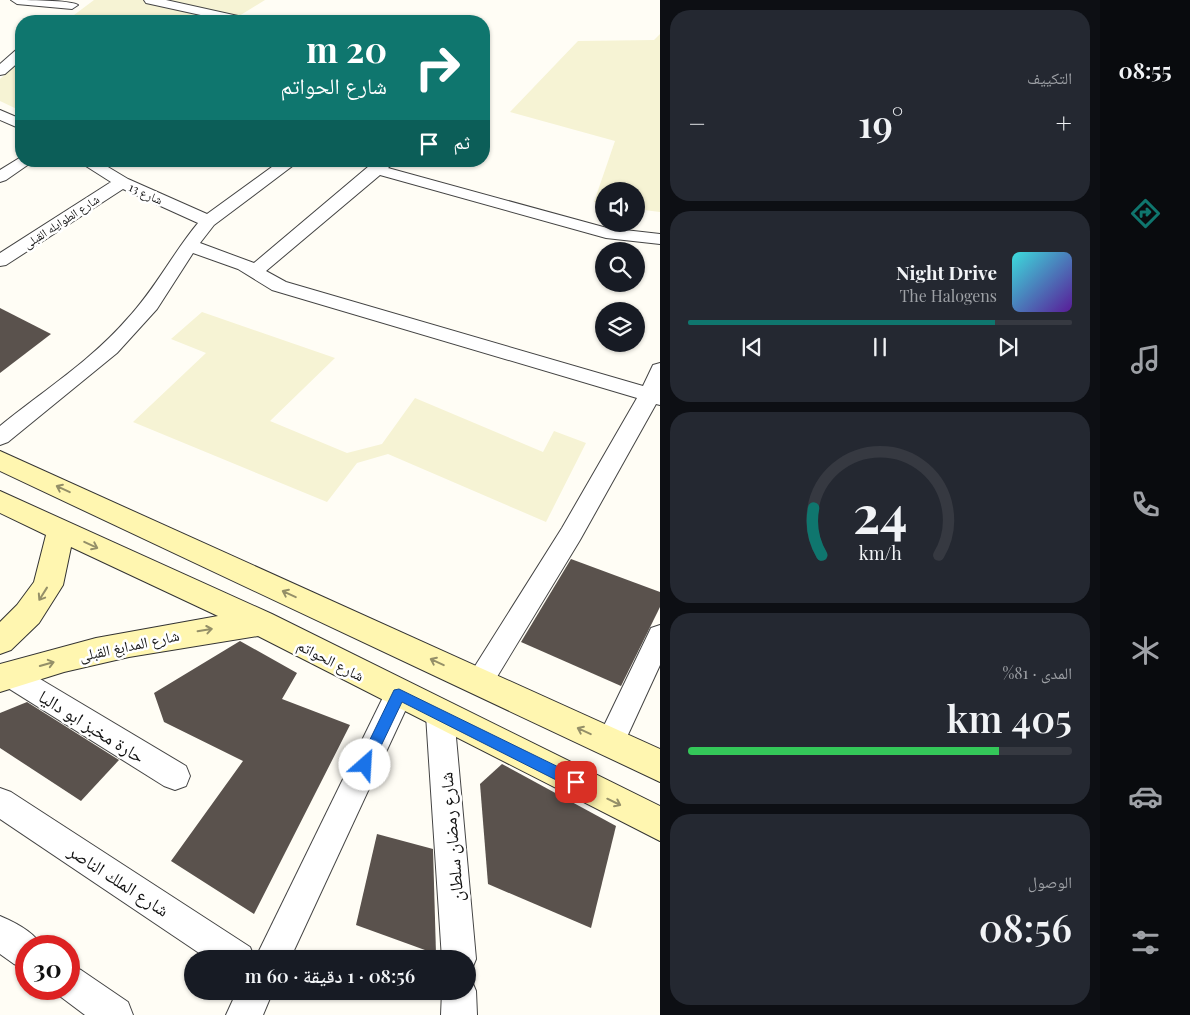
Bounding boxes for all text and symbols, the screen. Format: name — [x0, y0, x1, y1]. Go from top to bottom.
text: 20 m — [306, 25, 387, 72]
icon: right — [405, 35, 470, 100]
text: 08:55 — [1118, 55, 1172, 85]
text: التكييف — [1027, 67, 1072, 88]
text: شارع الحواتم — [280, 70, 387, 100]
text: 19° — [858, 97, 904, 148]
text: − — [688, 104, 706, 141]
text: + — [1056, 104, 1072, 141]
text: ثم — [453, 128, 470, 154]
icon: arrive — [415, 130, 443, 158]
street label: شارع 13 — [126, 178, 166, 208]
map controls — [595, 182, 645, 352]
button: sound — [595, 182, 645, 232]
street label: شارع الطوايله القبلى — [20, 190, 103, 252]
icon: directions — [1128, 196, 1163, 231]
button: search — [595, 242, 645, 292]
text: Night Drive — [896, 259, 997, 285]
text: The Halogens — [899, 285, 997, 306]
button: layers — [595, 302, 645, 352]
icon: previous — [738, 333, 766, 361]
icon: pause — [866, 333, 894, 361]
icon: next — [994, 333, 1022, 361]
icon: music — [1128, 342, 1163, 377]
text: 24 — [853, 478, 907, 547]
one-way arrow — [55, 483, 70, 493]
icon: phone — [1128, 487, 1163, 522]
one-way arrow — [83, 540, 98, 550]
text: km/h — [859, 541, 902, 564]
one-way arrow — [37, 586, 47, 600]
one-way arrow — [282, 589, 297, 598]
street label: شارع المدابغ القبلى — [77, 625, 181, 666]
one-way arrow — [197, 625, 213, 635]
icon: climate — [1128, 633, 1163, 668]
street label: شارع الحواتم — [294, 635, 368, 686]
one-way arrow — [430, 657, 445, 667]
one-way arrow — [38, 659, 54, 669]
text: المدى · 81% — [1002, 662, 1072, 683]
street label: حارة مخبز ابو داليا — [34, 684, 150, 768]
text: 405 km — [946, 692, 1072, 743]
one-way arrow — [577, 725, 592, 735]
position arrow — [338, 738, 390, 790]
pin — [555, 761, 597, 803]
icon: arrive — [562, 768, 590, 796]
street label: شارع رمضان سلطان — [433, 771, 469, 903]
icon: car — [1128, 779, 1163, 814]
one-way arrow — [606, 797, 621, 807]
street label: شارع الملك الناصر — [63, 838, 174, 922]
text: الوصول — [1028, 871, 1072, 892]
text: 08:56 — [979, 901, 1072, 952]
icon: filters — [1128, 925, 1163, 960]
speed limit sign: 30 — [15, 935, 80, 1000]
text: 08:56 · 1 دقيقة · 60 m — [245, 962, 415, 988]

